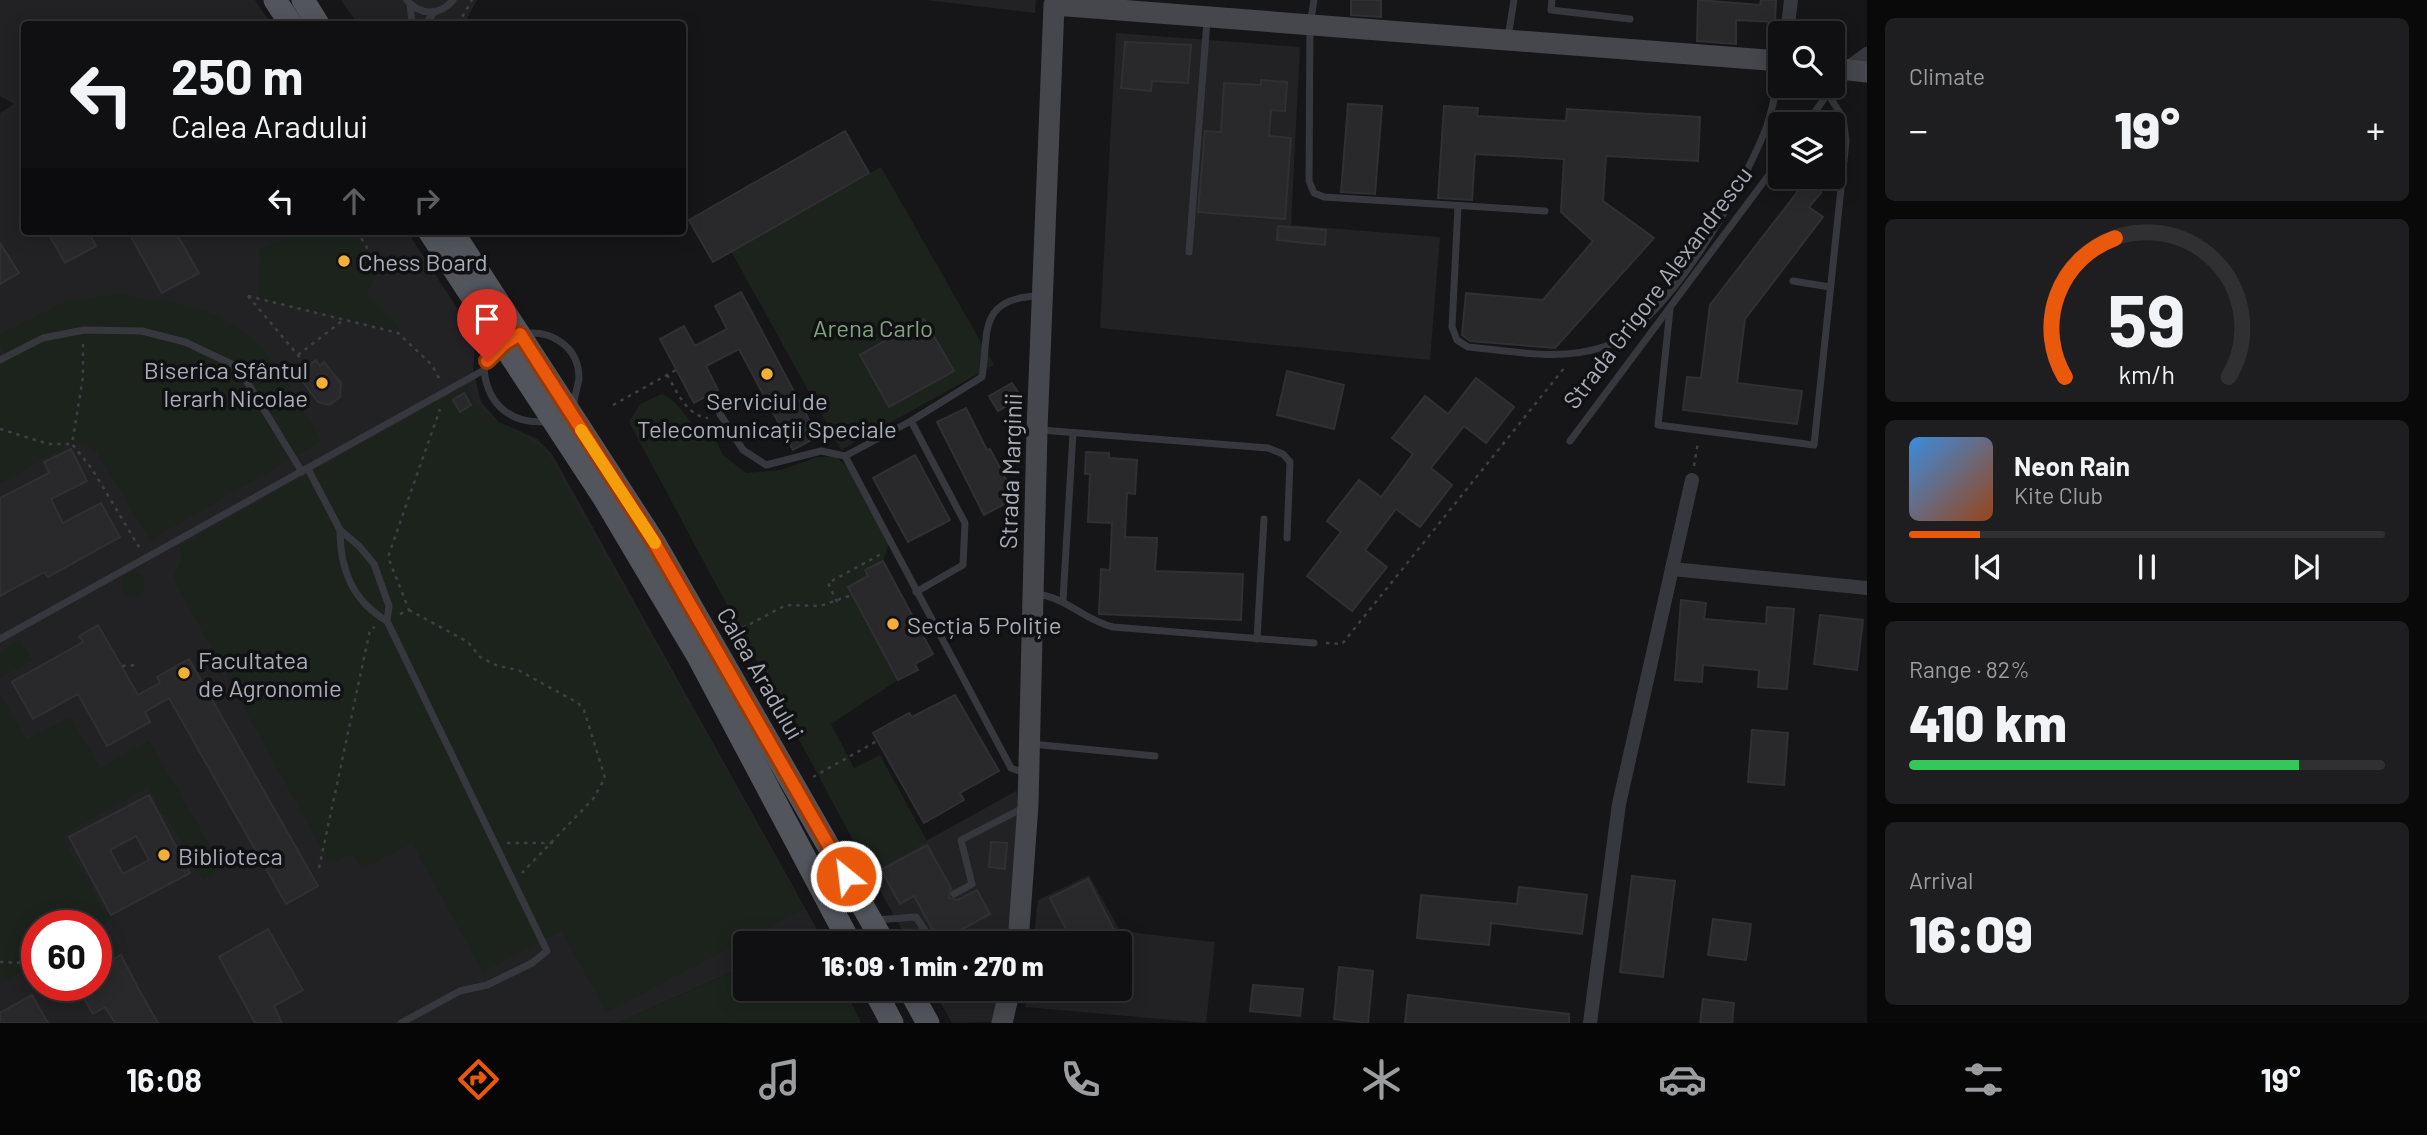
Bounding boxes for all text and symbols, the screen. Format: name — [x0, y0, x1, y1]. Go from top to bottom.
map controls — [1768, 21, 1845, 189]
button: search — [1768, 21, 1845, 98]
text: 250 m — [171, 46, 304, 105]
icon: left — [56, 49, 147, 140]
text: Climate — [1909, 62, 1985, 90]
text: 19° — [2114, 97, 2180, 159]
text: Calea Aradului — [171, 106, 368, 144]
text: − — [1909, 106, 1928, 152]
text: + — [2366, 106, 2385, 152]
button: layers — [1768, 112, 1845, 189]
street label: Strada Grigore Alexandrescu — [1556, 160, 1758, 414]
icon: left — [262, 182, 300, 220]
icon: ahead — [335, 182, 373, 220]
icon: right — [408, 182, 446, 220]
place label: Chess Board — [358, 247, 488, 276]
marker: Chess Board — [336, 253, 352, 269]
text: 59 — [2108, 274, 2186, 362]
pin — [457, 289, 517, 361]
icon: arrive — [468, 300, 506, 338]
park label: Arena Carlo — [813, 313, 933, 342]
place label: Biserica Sfântul Ierarh Nicolae — [144, 355, 308, 412]
text: km/h — [2119, 358, 2175, 388]
marker: Serviciul de Telecomunicații Speciale — [759, 366, 775, 382]
marker: Biserica Sfântul Ierarh Nicolae — [314, 375, 330, 391]
place label: Serviciul de Telecomunicații Speciale — [637, 386, 897, 443]
street label: Strada Marginii — [993, 393, 1027, 549]
text: Neon Rain — [2014, 450, 2130, 481]
text: Kite Club — [2014, 481, 2103, 509]
icon: previous — [1969, 548, 2007, 586]
icon: pause — [2128, 548, 2166, 586]
icon: next — [2287, 548, 2325, 586]
street label: Calea Aradului — [711, 602, 811, 744]
place label: Secția 5 Poliție — [907, 610, 1062, 639]
marker: Secția 5 Poliție — [885, 616, 901, 632]
place label: Facultatea de Agronomie — [198, 645, 342, 702]
text: Range · 82% — [1909, 655, 2030, 683]
marker: Facultatea de Agronomie — [176, 665, 192, 681]
text: 410 km — [1909, 690, 2067, 752]
position arrow — [809, 839, 883, 913]
place label: Biblioteca — [178, 841, 283, 870]
marker: Biblioteca — [156, 847, 172, 863]
text: Arrival — [1909, 866, 1973, 894]
text: 16:09 — [1909, 901, 2033, 963]
speed limit sign: 60 — [21, 910, 112, 1001]
text: 16:09 · 1 min · 270 m — [821, 950, 1044, 981]
icon: directions — [454, 1055, 503, 1104]
icon: music — [755, 1055, 804, 1104]
icon: phone — [1056, 1055, 1105, 1104]
icon: climate — [1357, 1055, 1406, 1104]
icon: car — [1658, 1055, 1707, 1104]
icon: filters — [1959, 1055, 2008, 1104]
text: 16:08 — [126, 1060, 202, 1098]
text: 19° — [2261, 1060, 2301, 1098]

